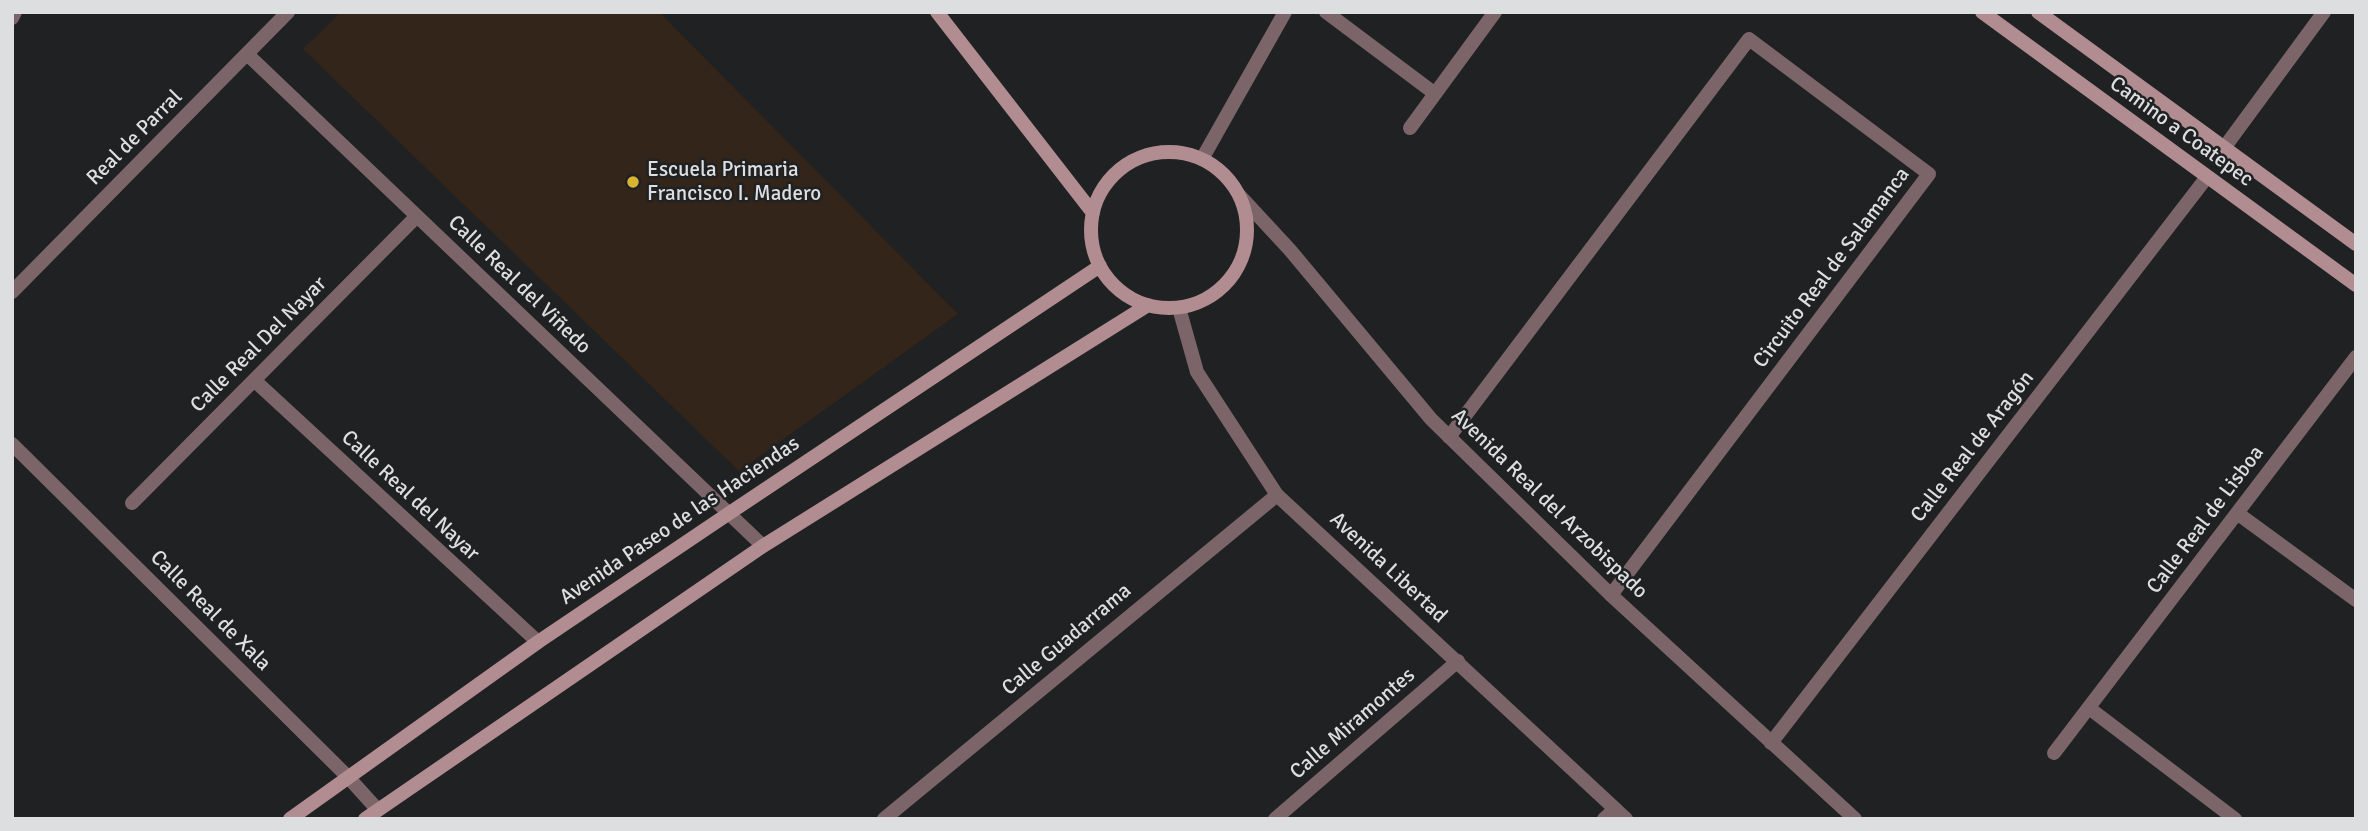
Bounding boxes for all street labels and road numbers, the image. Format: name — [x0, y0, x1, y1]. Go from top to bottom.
street label: Camino a Coatepec — [2104, 72, 2258, 192]
street label: Real de Parral — [82, 85, 188, 191]
street label: Circuito Real de Salamanca — [1748, 163, 1916, 373]
street label: Calle Real del Viñedo — [442, 210, 596, 360]
street label: Calle Real Del Nayar — [186, 272, 332, 418]
street label: Calle Real de Aragón — [1906, 366, 2040, 528]
street label: Avenida Real del Arzobispado — [1446, 404, 1652, 604]
street label: Calle Real del Nayar — [336, 426, 484, 566]
street label: Avenida Paseo de las Haciendas — [555, 431, 805, 611]
street label: Calle Real de Lisboa — [2142, 441, 2270, 599]
street label: Avenida Libertad — [1324, 507, 1452, 629]
street label: Calle Real de Xala — [144, 545, 276, 677]
street label: Calle Guadarrama — [997, 579, 1137, 701]
street label: Calle Miramontes — [1285, 663, 1421, 785]

